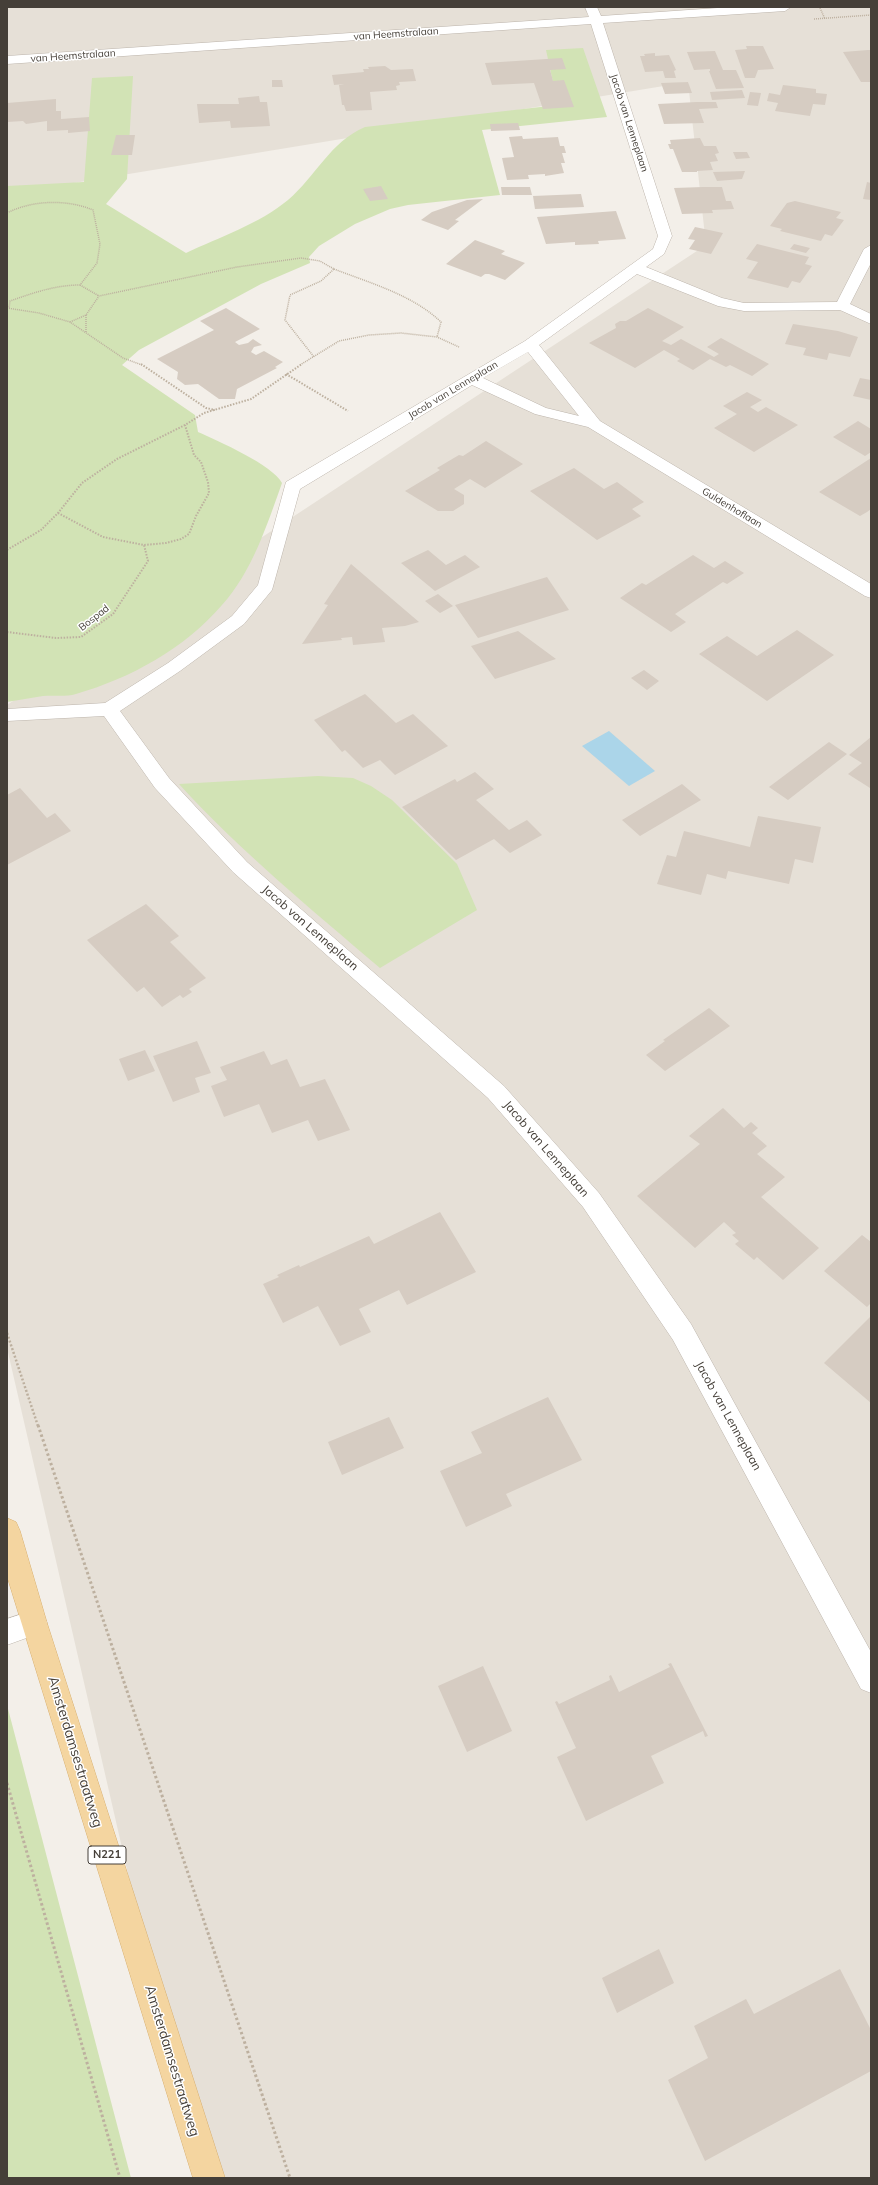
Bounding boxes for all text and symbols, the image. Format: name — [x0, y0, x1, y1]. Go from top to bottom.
street label: van Heemstralaan — [353, 25, 439, 43]
street label: van Heemstralaan — [30, 47, 116, 65]
street label: Jacob van Lenneplaan — [607, 72, 651, 174]
street label: Jacob van Lenneplaan — [406, 358, 500, 422]
street label: Guldenhoflaan — [700, 485, 764, 531]
street label: Bospad — [76, 602, 112, 634]
street label: Jacob van Lenneplaan — [259, 882, 361, 974]
street label: Jacob van Lenneplaan — [500, 1098, 592, 1200]
street label: Jacob van Lenneplaan — [692, 1359, 764, 1473]
street label: Amsterdamsestraatweg — [44, 1674, 106, 1830]
road number: N221 — [88, 1846, 126, 1864]
street label: Amsterdamsestraatweg — [141, 1983, 203, 2139]

